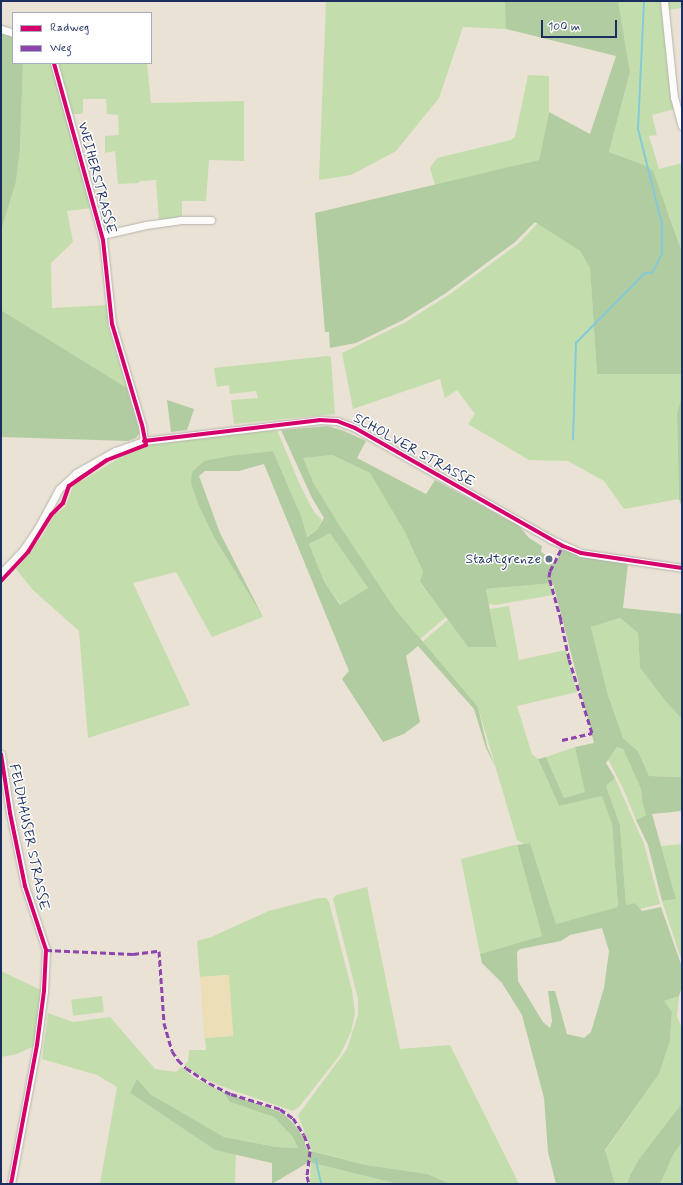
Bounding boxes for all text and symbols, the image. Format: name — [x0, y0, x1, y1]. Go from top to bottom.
legend — [12, 12, 152, 64]
scale bar — [543, 12, 619, 38]
text: 100 m — [548, 19, 580, 35]
text: Radweg — [50, 20, 89, 36]
text: Weg — [50, 40, 72, 56]
street label: WEIHERSTRASSE — [74, 120, 120, 236]
street label: SCHOLVER STRASSE — [350, 410, 478, 490]
place label: Stadtgrenze — [466, 551, 541, 567]
marker: Stadtgrenze — [544, 554, 554, 564]
street label: FELDHAUSER STRASSE — [5, 762, 53, 912]

